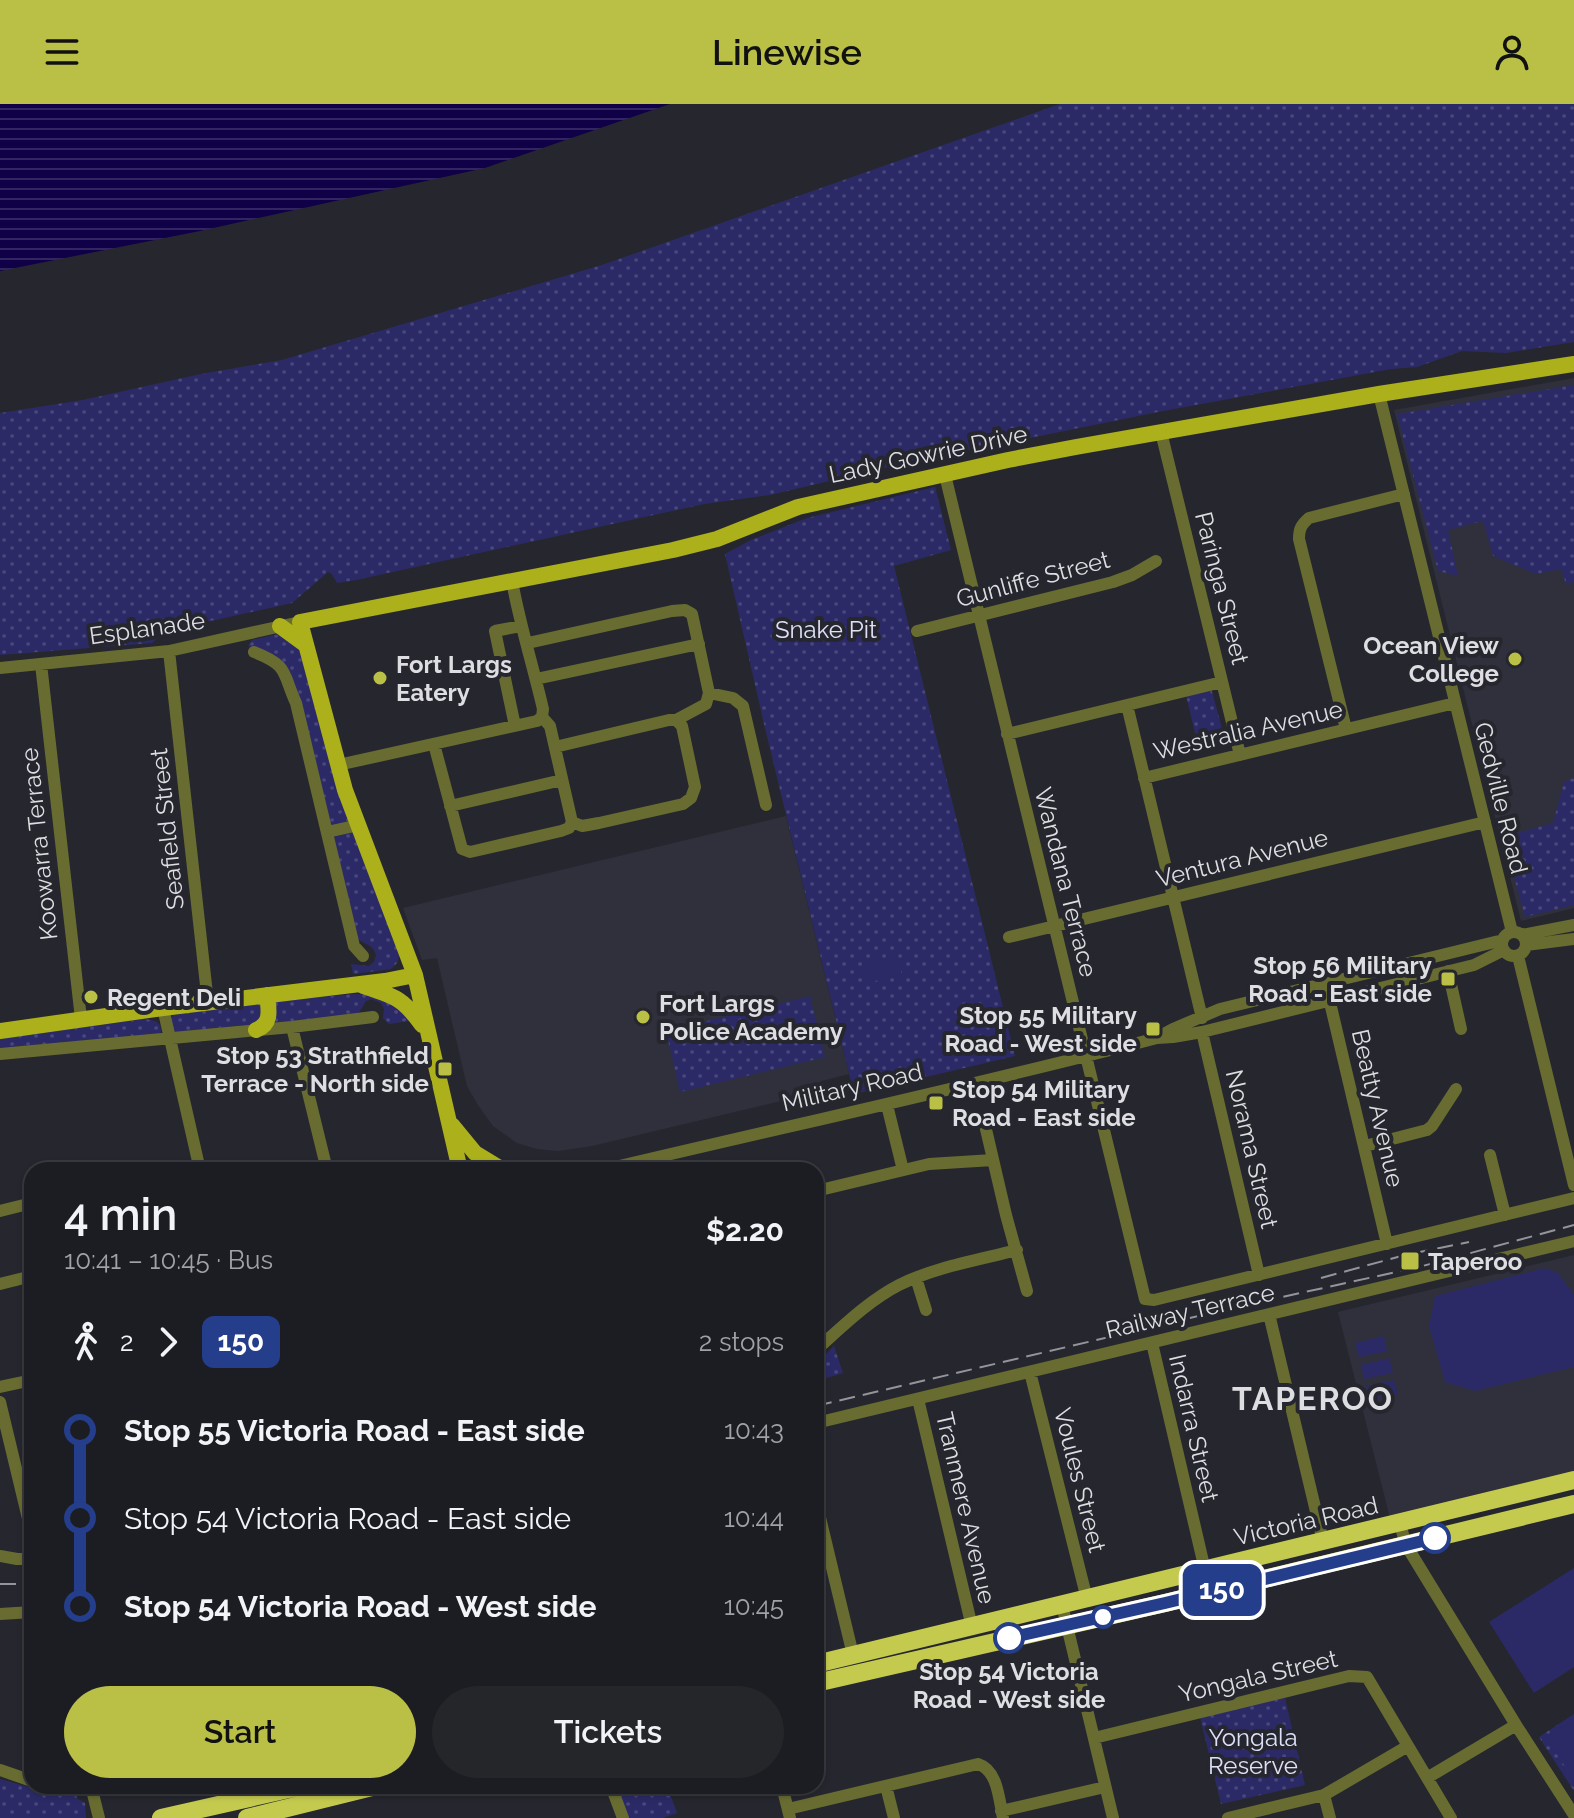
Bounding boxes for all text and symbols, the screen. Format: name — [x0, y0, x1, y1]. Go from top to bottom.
icon: menu — [40, 30, 84, 74]
icon: person — [1490, 30, 1534, 74]
text: Linewise — [712, 31, 862, 73]
street label: Lady Gowrie Drive — [826, 419, 1030, 489]
street label: Paringa Street — [1189, 509, 1255, 667]
street label: Gunliffe Street — [953, 545, 1113, 613]
street label: Esplanade — [87, 606, 207, 650]
park label: Snake Pit — [775, 615, 877, 644]
place label: Ocean View College — [1363, 631, 1500, 688]
place label: Fort Largs Eatery — [396, 650, 512, 707]
marker: Ocean View College — [1506, 650, 1524, 668]
marker: Fort Largs Eatery — [371, 669, 389, 687]
street label: Westralia Avenue — [1151, 694, 1345, 766]
street label: Gedville Road — [1468, 719, 1534, 877]
street label: Koowarra Terrace — [14, 746, 64, 942]
street label: Seafield Street — [144, 747, 190, 911]
street label: Wandana Terrace — [1028, 784, 1104, 980]
street label: Ventura Avenue — [1153, 823, 1331, 893]
place label: Stop 56 Military Road - East side — [1248, 951, 1432, 1008]
marker: Stop 56 Military Road - East side — [1439, 970, 1457, 988]
place label: Regent Deli — [107, 983, 241, 1012]
marker: Regent Deli — [82, 988, 100, 1006]
place label: Fort Largs Police Academy — [659, 989, 843, 1046]
place label: Stop 55 Military Road - West side — [944, 1001, 1137, 1058]
marker: Fort Largs Police Academy — [634, 1008, 652, 1026]
marker: Stop 55 Military Road - West side — [1144, 1020, 1162, 1038]
street label: Beatty Avenue — [1346, 1026, 1410, 1190]
place label: Stop 53 Strathfield Terrace - North side — [201, 1041, 429, 1098]
street label: Military Road — [779, 1057, 925, 1117]
marker: Stop 53 Strathfield Terrace - North side — [436, 1060, 454, 1078]
street label: Norama Street — [1220, 1067, 1284, 1231]
place label: Stop 54 Military Road - East side — [952, 1075, 1136, 1132]
marker: Stop 54 Military Road - East side — [927, 1094, 945, 1112]
text: 4 min — [64, 1189, 177, 1240]
text: $2.20 — [706, 1213, 784, 1248]
text: 10:41 – 10:45 · Bus — [64, 1245, 273, 1275]
place label: Taperoo — [1428, 1247, 1522, 1276]
marker: Taperoo — [1399, 1250, 1421, 1272]
street label: Railway Terrace — [1103, 1277, 1277, 1345]
icon: walk — [64, 1320, 108, 1364]
icon: forward — [146, 1320, 190, 1364]
text: 150 — [218, 1325, 264, 1358]
text: 2 — [120, 1327, 134, 1357]
text: 2 stops — [699, 1327, 784, 1357]
street label: Indarra Street — [1163, 1351, 1225, 1505]
district label: TAPEROO — [1232, 1380, 1394, 1417]
street label: Voules Street — [1048, 1405, 1112, 1555]
street label: Tranmere Avenue — [930, 1409, 1002, 1607]
text: Stop 55 Victoria Road - East side — [124, 1413, 585, 1448]
text: 10:43 — [724, 1415, 784, 1445]
street label: Victoria Road — [1231, 1490, 1381, 1552]
text: Stop 54 Victoria Road - East side — [124, 1501, 571, 1536]
text: 10:44 — [724, 1503, 784, 1533]
unlabelled marker — [1420, 1523, 1450, 1553]
line badge: 150 — [1176, 1564, 1268, 1616]
text: 150 — [1199, 1573, 1245, 1606]
text: Stop 54 Victoria Road - West side — [124, 1589, 596, 1624]
text: 10:45 — [724, 1591, 784, 1621]
unlabelled marker — [1092, 1606, 1114, 1628]
marker: Stop 54 Victoria Road - West side — [994, 1623, 1024, 1653]
street label: Yongala Street — [1176, 1644, 1340, 1708]
place label: Stop 54 Victoria Road - West side — [913, 1657, 1105, 1714]
button: Start — [64, 1686, 416, 1778]
button: Tickets — [432, 1686, 784, 1778]
park label: Yongala Reserve — [1208, 1723, 1298, 1780]

